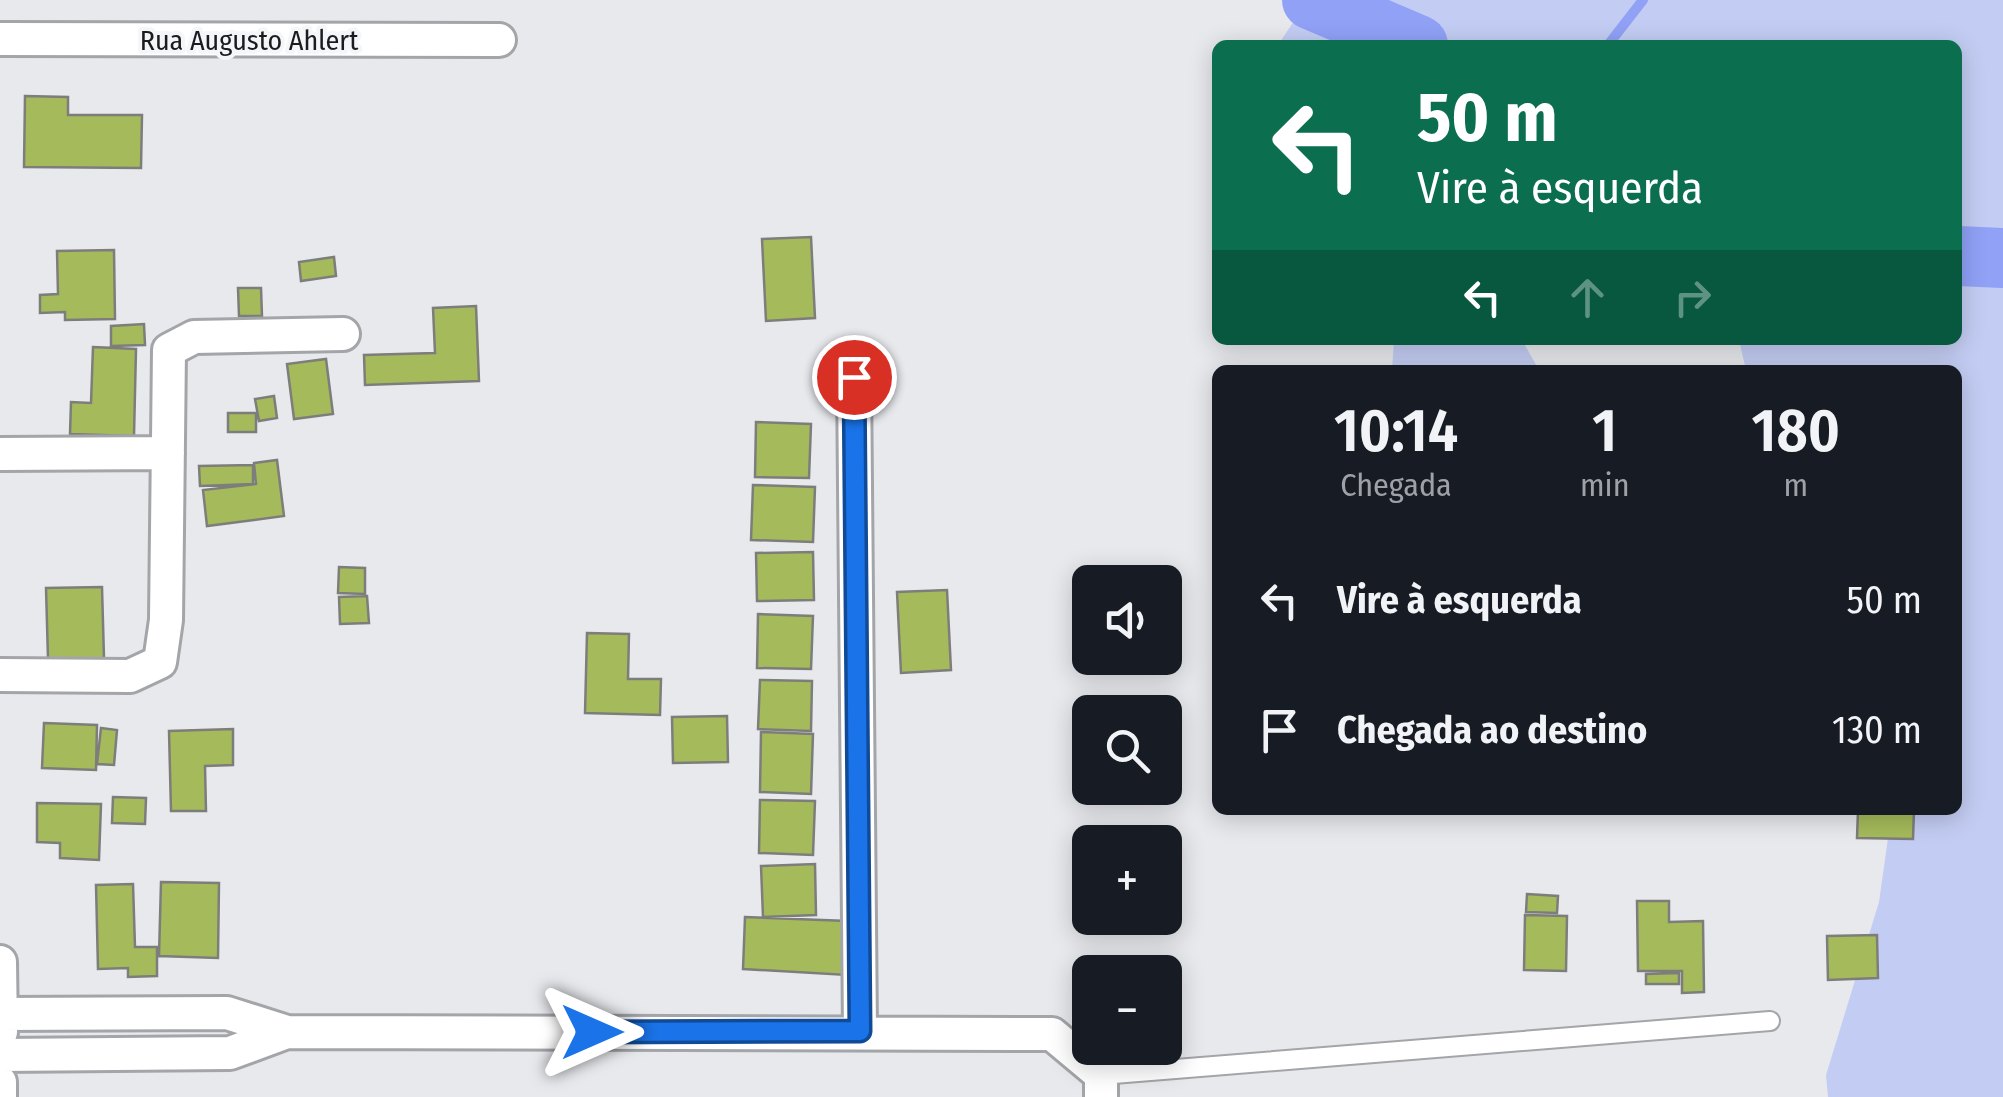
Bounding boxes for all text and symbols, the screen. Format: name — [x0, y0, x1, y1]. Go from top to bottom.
street label: Rua Augusto Ahlert — [140, 24, 359, 57]
text: 50 m — [1417, 76, 1558, 160]
icon: left — [1252, 80, 1382, 210]
text: Vire à esquerda — [1417, 161, 1703, 215]
icon: left — [1455, 270, 1510, 325]
icon: ahead — [1560, 270, 1615, 325]
icon: right — [1665, 270, 1720, 325]
pin — [812, 335, 897, 420]
icon: arrive — [827, 350, 882, 405]
text: 10:14 — [1334, 395, 1458, 467]
text: 1 — [1592, 395, 1617, 467]
text: 180 — [1751, 395, 1840, 467]
text: Chegada — [1340, 466, 1452, 504]
text: min — [1580, 466, 1630, 504]
text: m — [1783, 466, 1808, 504]
map controls — [1072, 565, 1182, 1065]
button: sound — [1072, 565, 1182, 675]
icon: left — [1252, 573, 1307, 628]
text: Vire à esquerda — [1337, 577, 1582, 623]
text: 50 m — [1847, 577, 1922, 623]
button: search — [1072, 695, 1182, 805]
icon: arrive — [1252, 703, 1307, 758]
text: Chegada ao destino — [1337, 707, 1647, 753]
text: 130 m — [1832, 707, 1922, 753]
button: + — [1072, 825, 1182, 935]
button: − — [1072, 955, 1182, 1065]
position arrow — [540, 980, 644, 1084]

